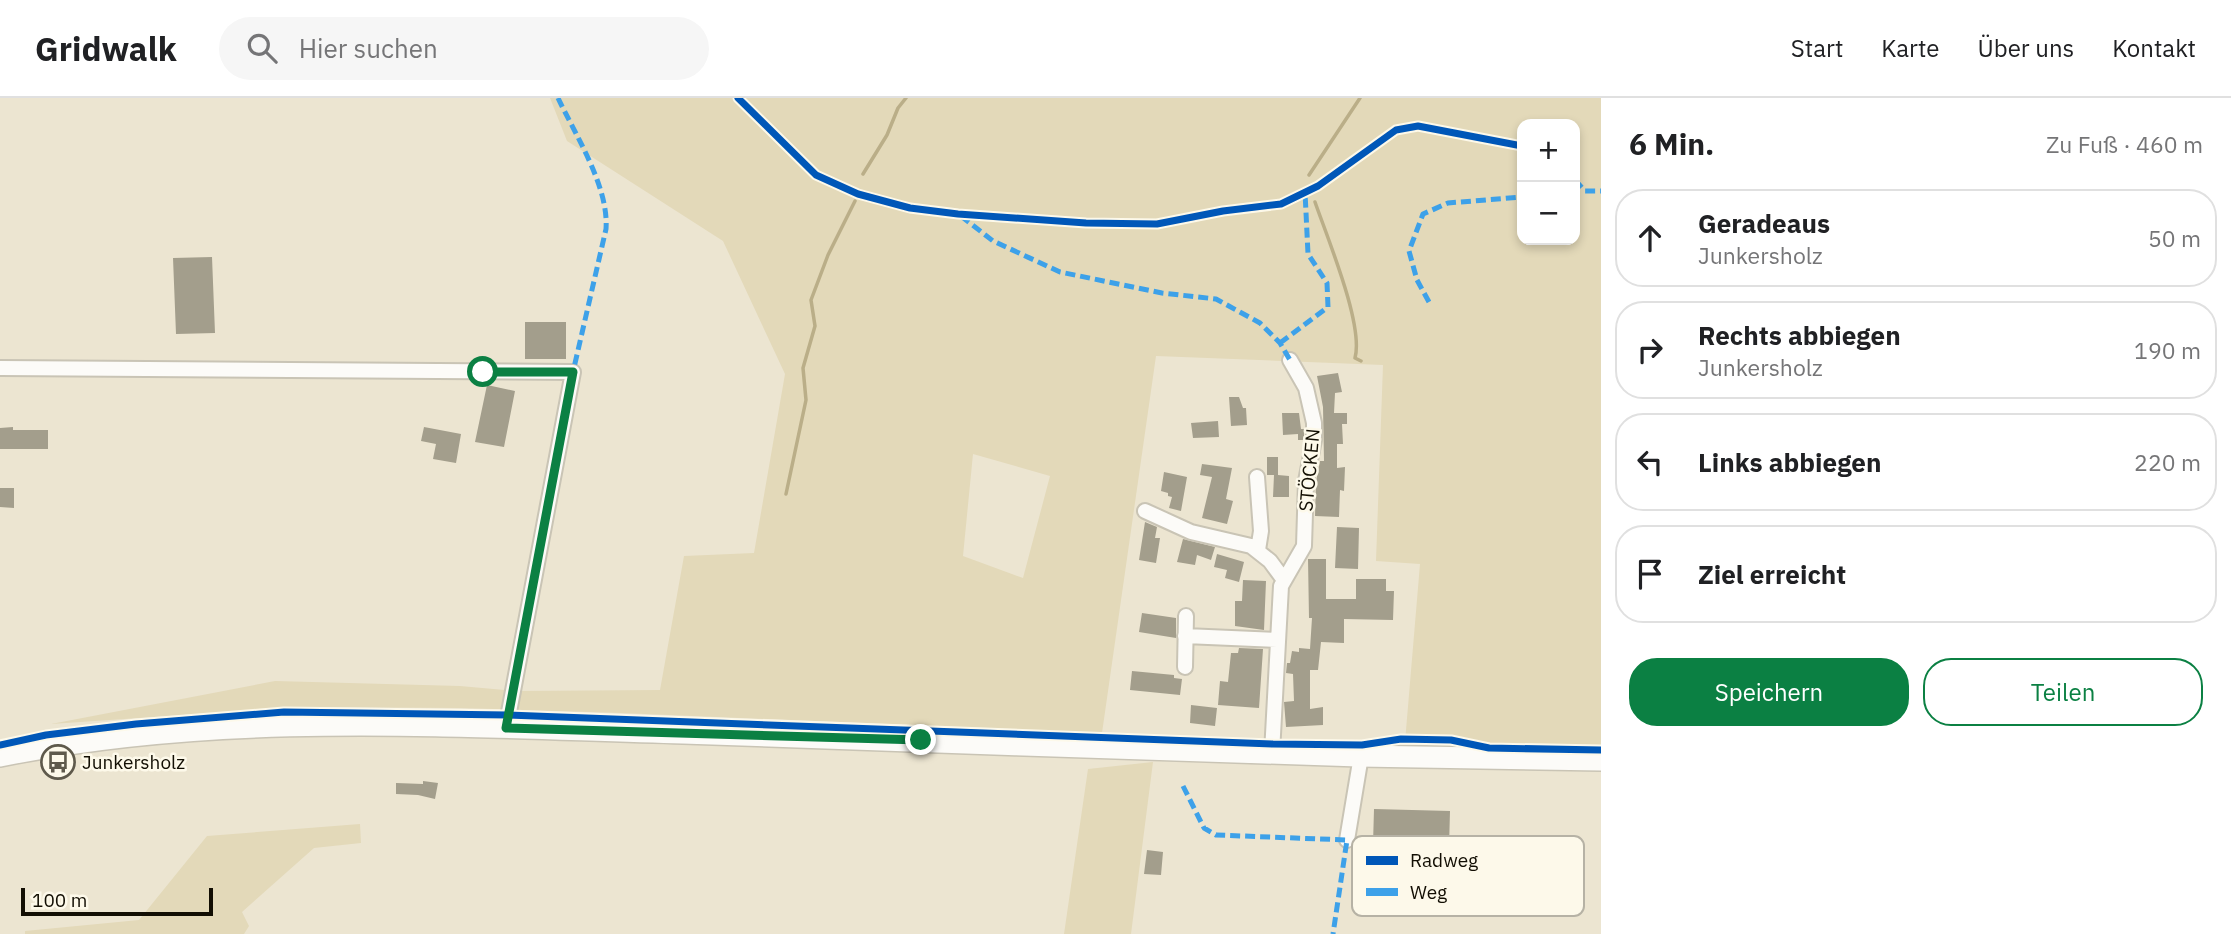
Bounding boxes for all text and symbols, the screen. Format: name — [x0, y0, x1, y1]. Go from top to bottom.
search box — [219, 17, 709, 80]
text: Gridwalk — [35, 27, 177, 70]
icon: search — [243, 29, 281, 67]
text: Hier suchen — [299, 31, 438, 65]
text: Start — [1791, 32, 1843, 64]
text: Karte — [1881, 32, 1939, 64]
text: Über uns — [1977, 32, 2074, 64]
text: Kontakt — [2112, 32, 2196, 64]
map controls — [1517, 119, 1580, 245]
button: + — [1517, 119, 1580, 182]
text: 6 Min. — [1629, 124, 1714, 163]
text: Zu Fuß · 460 m — [2046, 129, 2203, 159]
button: − — [1517, 182, 1580, 245]
text: Geradeaus — [1698, 206, 1830, 240]
icon: ahead — [1631, 219, 1669, 257]
text: 50 m — [2148, 223, 2201, 253]
text: Junkersholz — [1698, 240, 1823, 270]
text: Rechts abbiegen — [1698, 318, 1901, 352]
icon: right — [1631, 331, 1669, 369]
text: 190 m — [2134, 335, 2201, 365]
text: Junkersholz — [1698, 352, 1823, 382]
route start — [467, 356, 498, 387]
street label: STÖCKEN — [1293, 428, 1325, 512]
icon: left — [1631, 443, 1669, 481]
text: Links abbiegen — [1698, 445, 1881, 479]
text: 220 m — [2134, 447, 2201, 477]
icon: arrive — [1631, 555, 1669, 593]
text: Ziel erreicht — [1698, 557, 1846, 591]
button: Speichern — [1629, 658, 1909, 726]
button: Teilen — [1923, 658, 2203, 726]
route end — [905, 724, 936, 755]
bus stop icon: Junkersholz — [39, 743, 77, 781]
place label: Junkersholz — [82, 750, 185, 774]
legend — [1352, 836, 1584, 916]
text: Radweg — [1410, 848, 1478, 872]
text: Weg — [1410, 880, 1447, 904]
scale bar — [21, 885, 214, 917]
text: 100 m — [32, 888, 87, 912]

